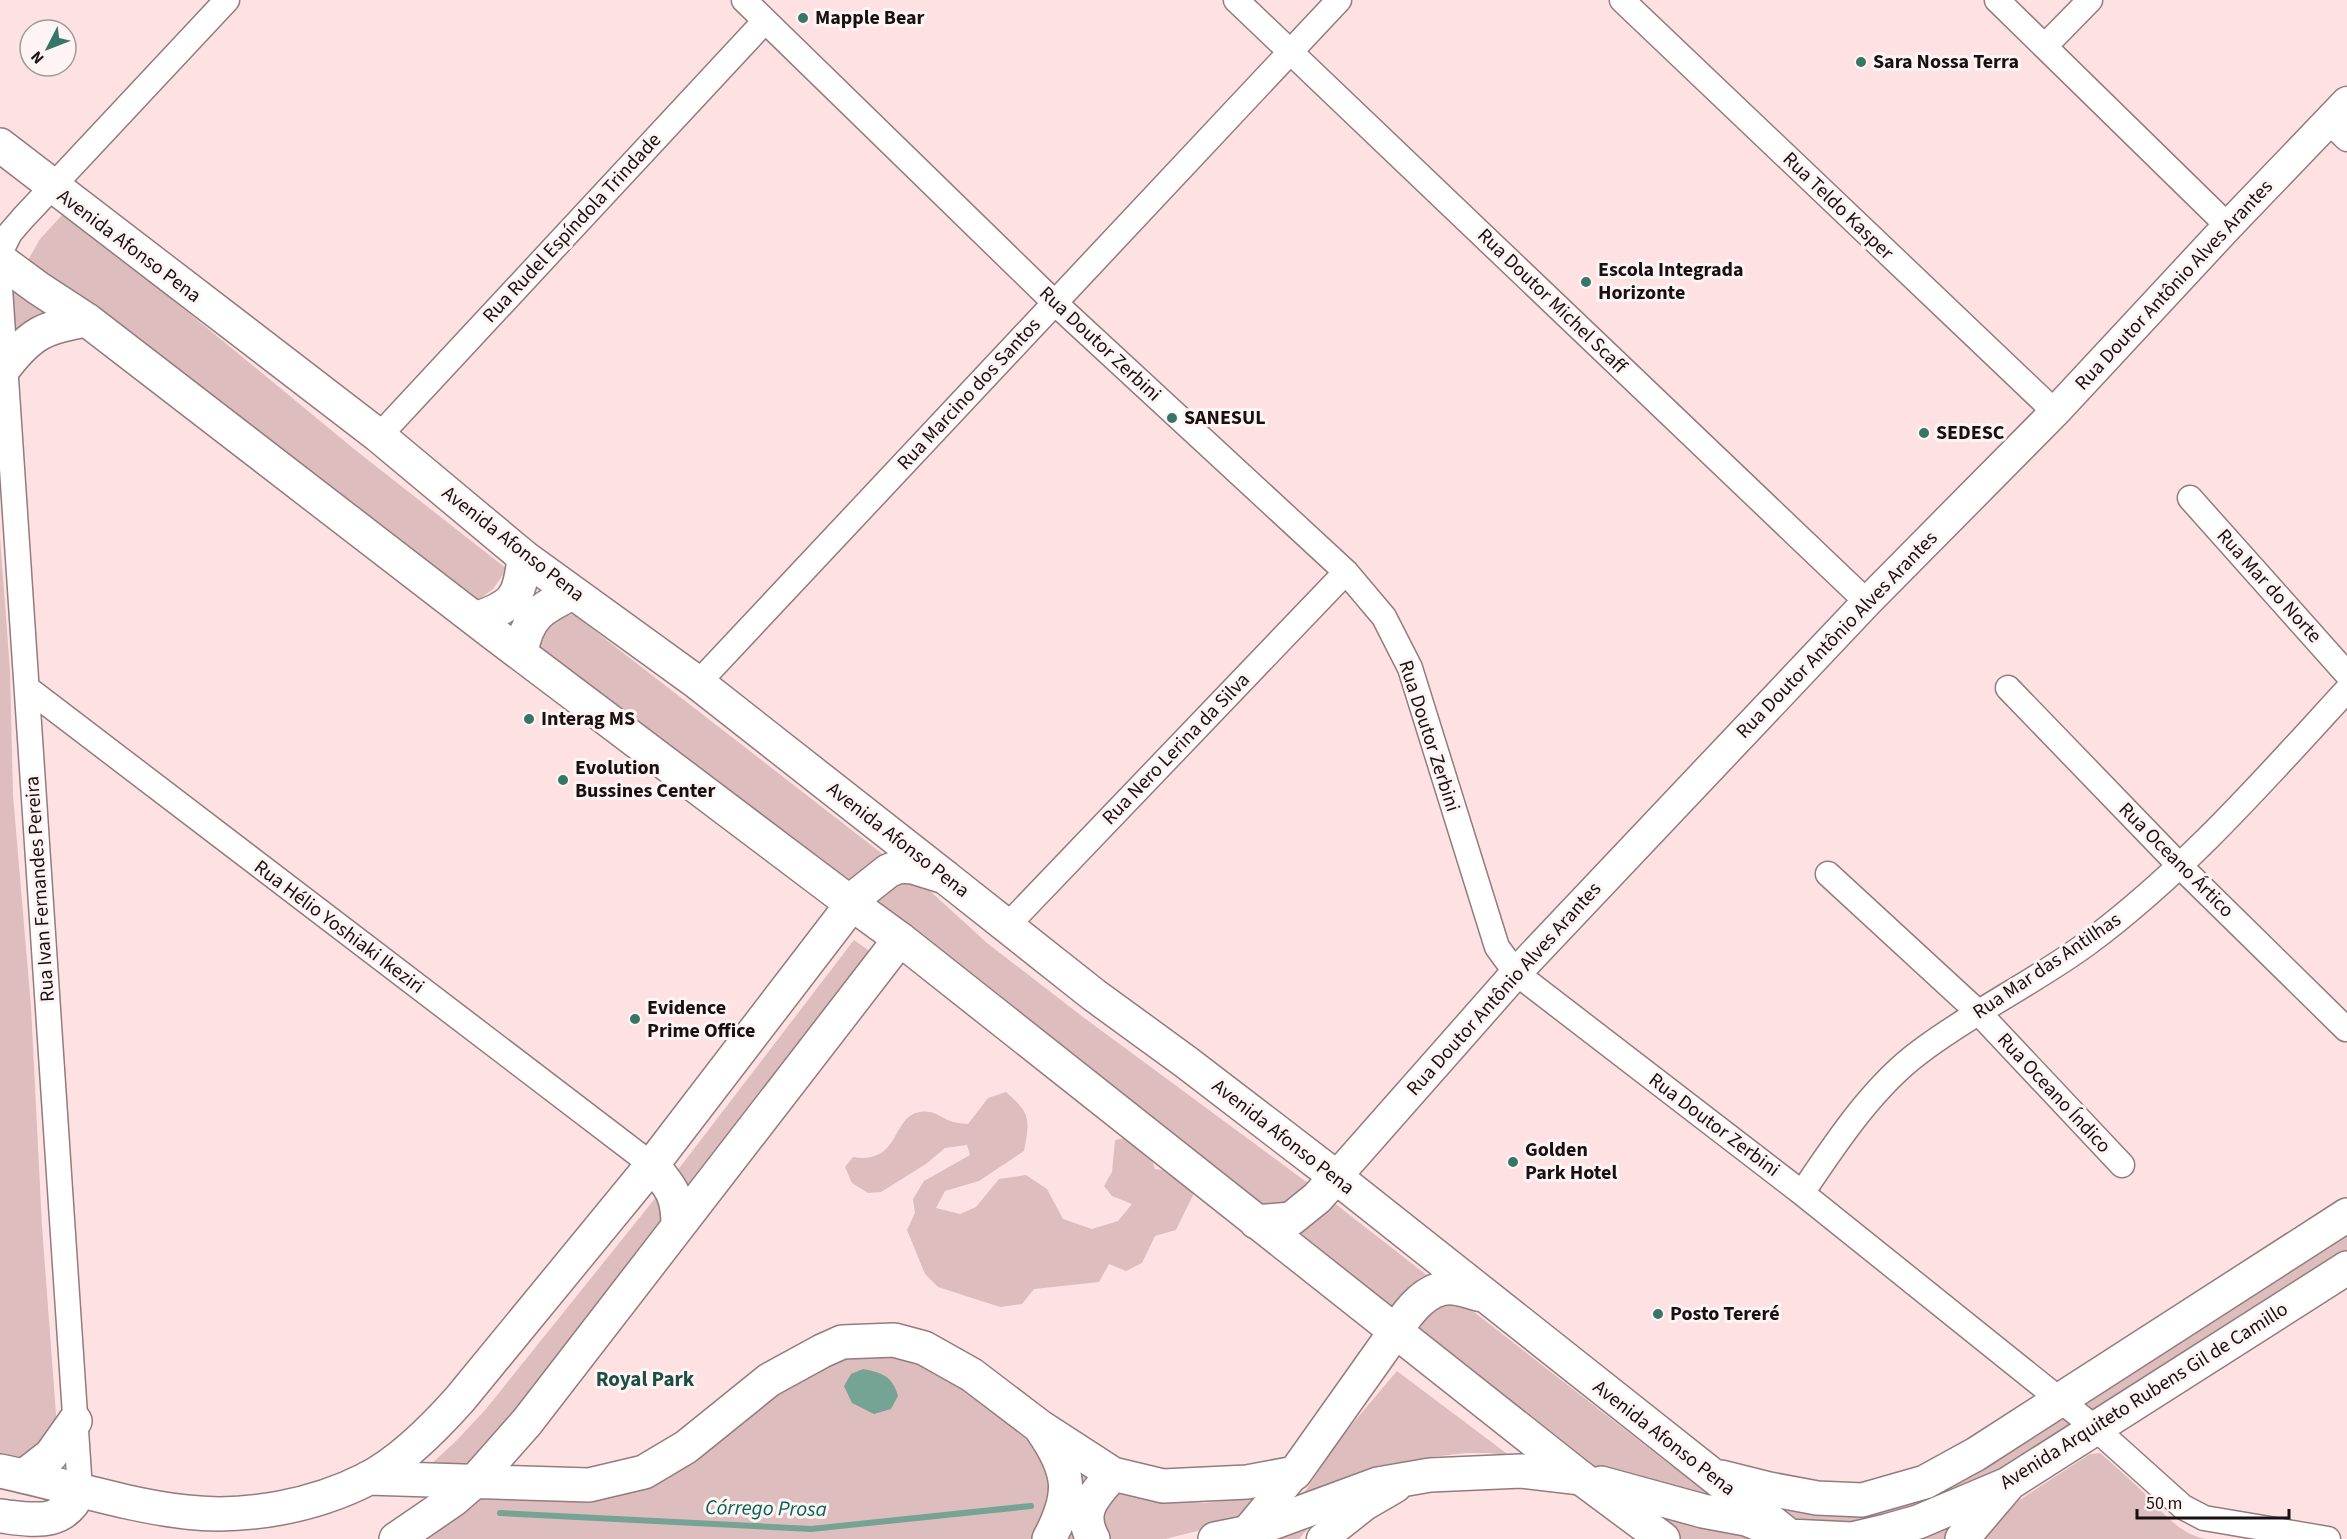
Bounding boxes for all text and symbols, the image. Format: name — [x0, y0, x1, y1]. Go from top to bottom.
place label: Mapple Bear — [815, 4, 925, 32]
marker: Mapple Bear — [796, 11, 810, 25]
north arrow — [18, 18, 78, 78]
text: N — [26, 46, 49, 69]
place label: Sara Nossa Terra — [1873, 48, 2019, 76]
marker: Sara Nossa Terra — [1854, 55, 1868, 69]
street label: Rua Rudel Espíndola Trindade — [476, 127, 668, 329]
street label: Rua Teldo Kasper — [1776, 146, 1900, 266]
street label: Rua Doutor Antônio Alves Arantes — [2069, 173, 2279, 397]
street label: Avenida Afonso Pena — [51, 182, 207, 310]
street label: Rua Doutor Michel Scaff — [1471, 222, 1634, 381]
place label: Escola Integrada Horizonte — [1598, 256, 1744, 307]
marker: Escola Integrada Horizonte — [1579, 275, 1593, 289]
street label: Rua Doutor Zerbini — [1033, 280, 1167, 408]
street label: Rua Marcino dos Santos — [891, 312, 1047, 476]
place label: SANESUL — [1184, 404, 1266, 432]
marker: SANESUL — [1165, 411, 1179, 425]
place label: SEDESC — [1936, 419, 2005, 447]
marker: SEDESC — [1917, 426, 1931, 440]
street label: Avenida Afonso Pena — [436, 479, 590, 609]
street label: Rua Mar do Norte — [2210, 523, 2328, 649]
street label: Rua Doutor Antônio Alves Arantes — [1730, 525, 1944, 745]
street label: Rua Doutor Zerbini — [1391, 657, 1467, 815]
street label: Rua Nero Lerina da Silva — [1096, 667, 1256, 831]
place label: Interag MS — [541, 705, 635, 733]
marker: Interag MS — [522, 712, 536, 726]
place label: Evolution Bussines Center — [575, 754, 715, 805]
marker: Evolution Bussines Center — [556, 773, 570, 787]
street label: Rua Ivan Fernandes Pereira — [18, 775, 62, 1003]
street label: Avenida Afonso Pena — [821, 775, 975, 905]
street label: Rua Oceano Ártico — [2112, 796, 2240, 924]
street label: Rua Hélio Yoshiaki Ikeziri — [248, 854, 430, 1000]
street label: Rua Doutor Antônio Alves Arantes — [1400, 876, 1608, 1102]
street label: Rua Mar das Antilhas — [1967, 906, 2127, 1026]
place label: Evidence Prime Office — [647, 994, 755, 1045]
marker: Evidence Prime Office — [628, 1012, 642, 1026]
street label: Rua Oceano Índico — [1991, 1027, 2117, 1159]
street label: Rua Doutor Zerbini — [1643, 1066, 1785, 1184]
street label: Avenida Afonso Pena — [1206, 1072, 1360, 1202]
place label: Golden Park Hotel — [1525, 1136, 1617, 1187]
marker: Golden Park Hotel — [1506, 1155, 1520, 1169]
street label: Avenida Arquiteto Rubens Gil de Camillo — [1995, 1295, 2293, 1497]
place label: Posto Tereré — [1670, 1300, 1780, 1328]
marker: Posto Tereré — [1651, 1307, 1665, 1321]
district label: Royal Park — [596, 1364, 695, 1394]
street label: Avenida Afonso Pena — [1587, 1373, 1741, 1503]
scale bar — [2137, 1482, 2288, 1520]
text: 50 m — [2146, 1491, 2182, 1516]
water label: Córrego Prosa — [705, 1492, 827, 1524]

